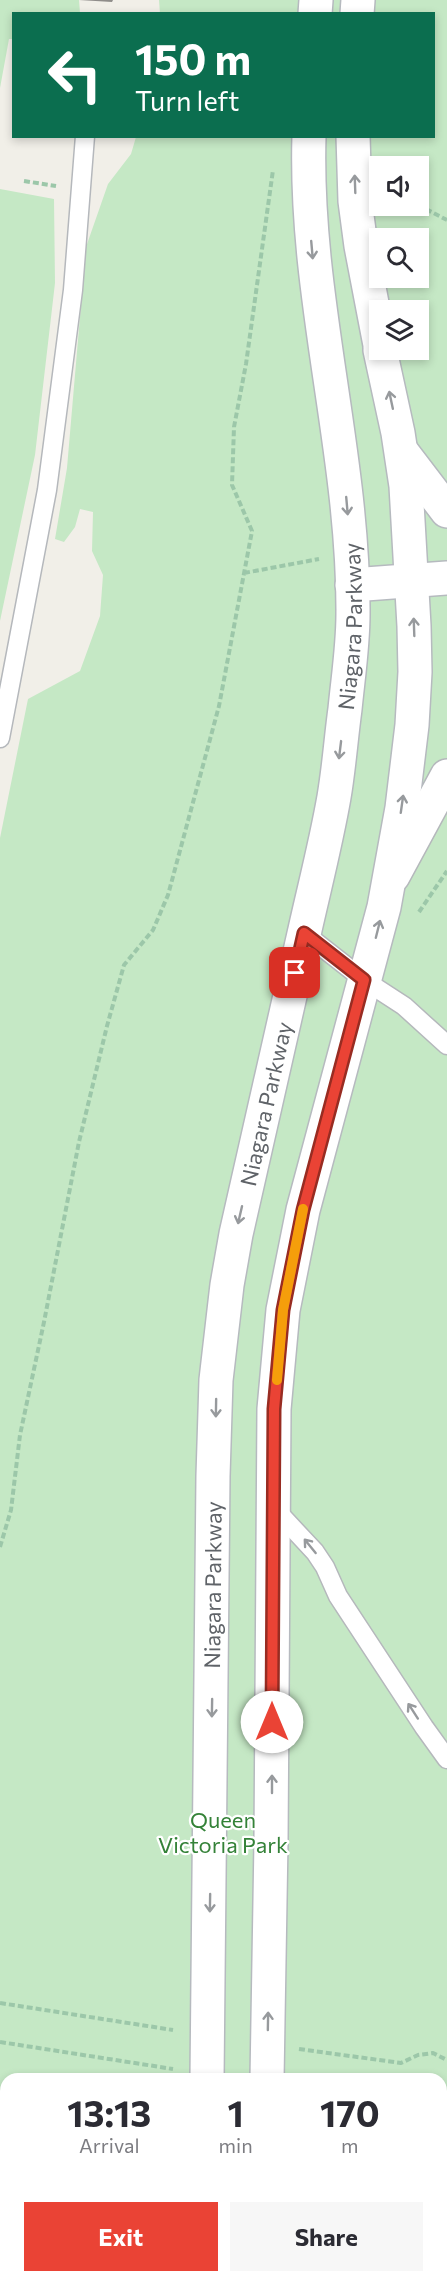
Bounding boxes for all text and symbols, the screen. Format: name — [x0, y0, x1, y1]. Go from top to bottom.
text: 150 m — [135, 32, 251, 84]
icon: left — [36, 36, 114, 114]
text: Turn left — [135, 84, 239, 117]
map controls — [369, 156, 429, 360]
button: sound — [369, 156, 429, 216]
one-way arrow — [349, 175, 360, 194]
button: search — [369, 228, 429, 288]
one-way arrow — [307, 239, 318, 259]
button: layers — [369, 300, 429, 360]
one-way arrow — [385, 391, 396, 410]
one-way arrow — [341, 495, 352, 515]
street label: Niagara Parkway — [331, 542, 367, 711]
one-way arrow — [408, 617, 419, 637]
one-way arrow — [334, 740, 345, 760]
one-way arrow — [397, 795, 408, 815]
one-way arrow — [373, 920, 385, 939]
pin — [269, 947, 320, 998]
icon: arrive — [278, 956, 311, 989]
street label: Niagara Parkway — [234, 1019, 297, 1188]
one-way arrow — [234, 1204, 245, 1224]
one-way arrow — [210, 1397, 222, 1417]
street label: Niagara Parkway — [198, 1501, 226, 1669]
one-way arrow — [303, 1538, 316, 1554]
position arrow — [240, 1690, 304, 1754]
one-way arrow — [206, 1697, 218, 1717]
one-way arrow — [407, 1703, 419, 1720]
one-way arrow — [266, 1774, 278, 1794]
park label: Queen Victoria Park — [158, 1806, 288, 1858]
one-way arrow — [204, 1892, 216, 1912]
one-way arrow — [263, 2011, 274, 2031]
text: 13:13 — [67, 2090, 151, 2134]
text: 1 — [227, 2090, 244, 2134]
text: 170 — [320, 2090, 380, 2134]
text: Arrival — [79, 2133, 140, 2157]
text: min — [219, 2133, 253, 2157]
text: m — [341, 2133, 359, 2157]
button: Exit — [24, 2202, 218, 2271]
button: Share — [230, 2202, 423, 2271]

